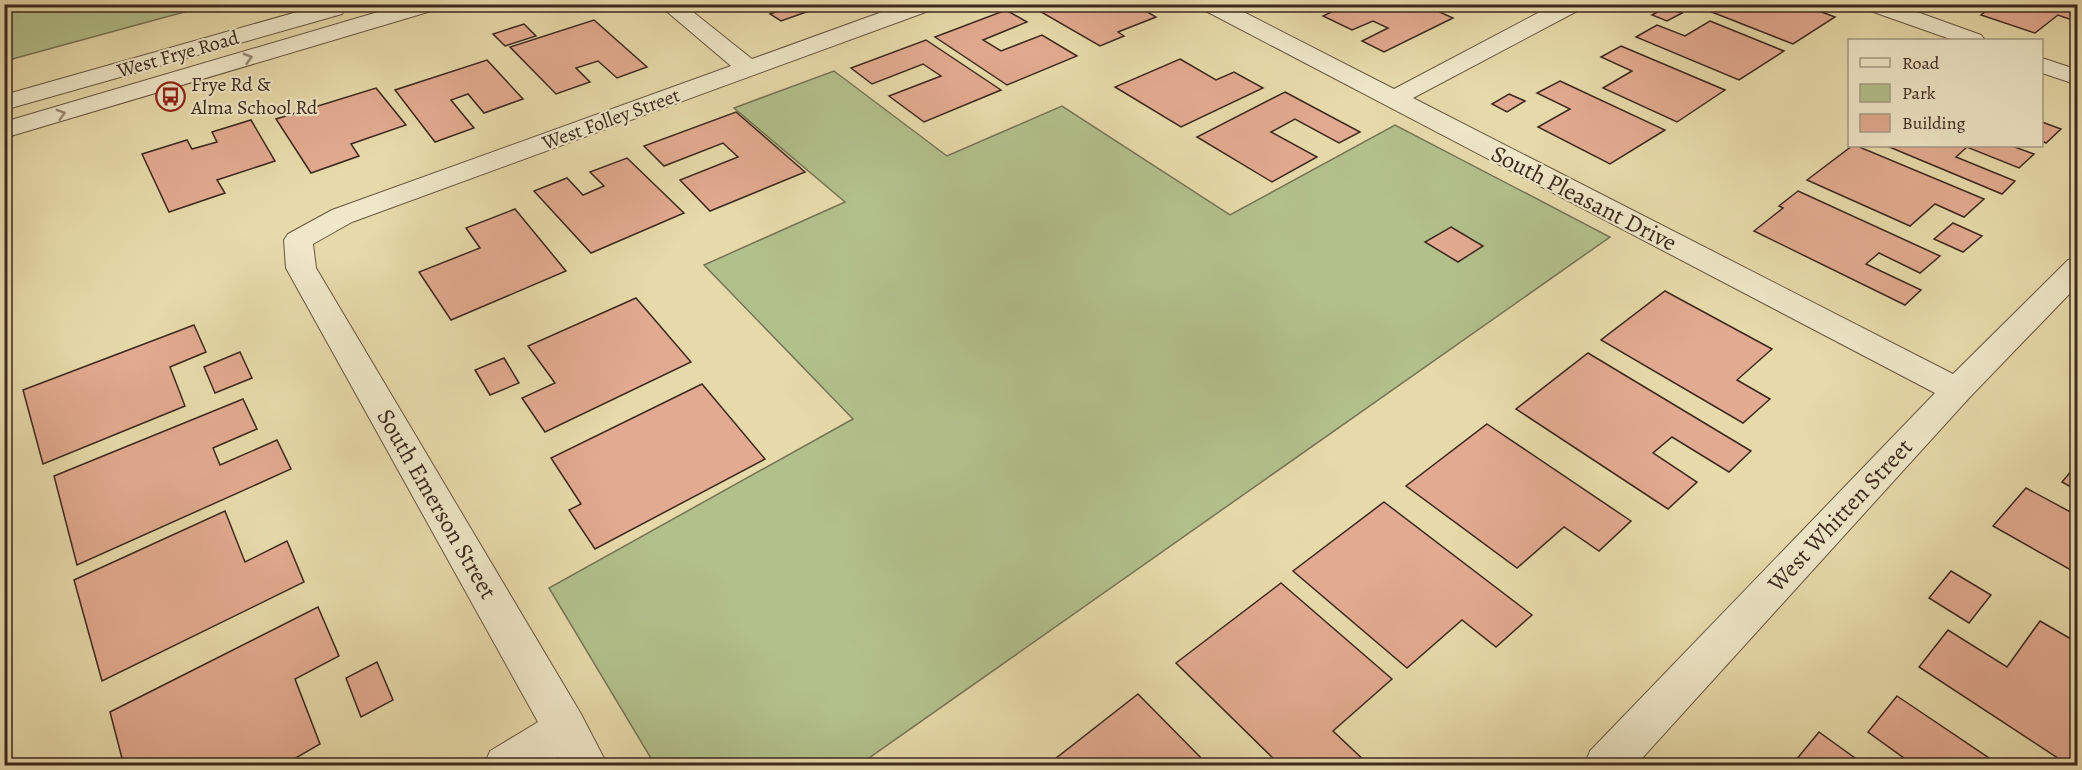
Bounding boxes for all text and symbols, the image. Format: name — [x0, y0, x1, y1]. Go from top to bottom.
street label: West Frye Road — [113, 24, 242, 85]
legend — [1848, 39, 2043, 147]
text: Road — [1902, 51, 1940, 75]
one-way arrow — [242, 53, 253, 65]
place label: Frye Rd & Alma School Rd — [190, 71, 318, 121]
bus stop icon: Frye Rd & Alma School Rd — [154, 80, 186, 112]
street label: West Folley Street — [537, 81, 684, 157]
text: Park — [1902, 81, 1936, 105]
one-way arrow — [56, 108, 66, 121]
text: Building — [1902, 111, 1966, 135]
street label: South Pleasant Drive — [1486, 137, 1682, 259]
street label: South Emerson Street — [370, 403, 505, 605]
street label: West Whitten Street — [1760, 431, 1920, 599]

